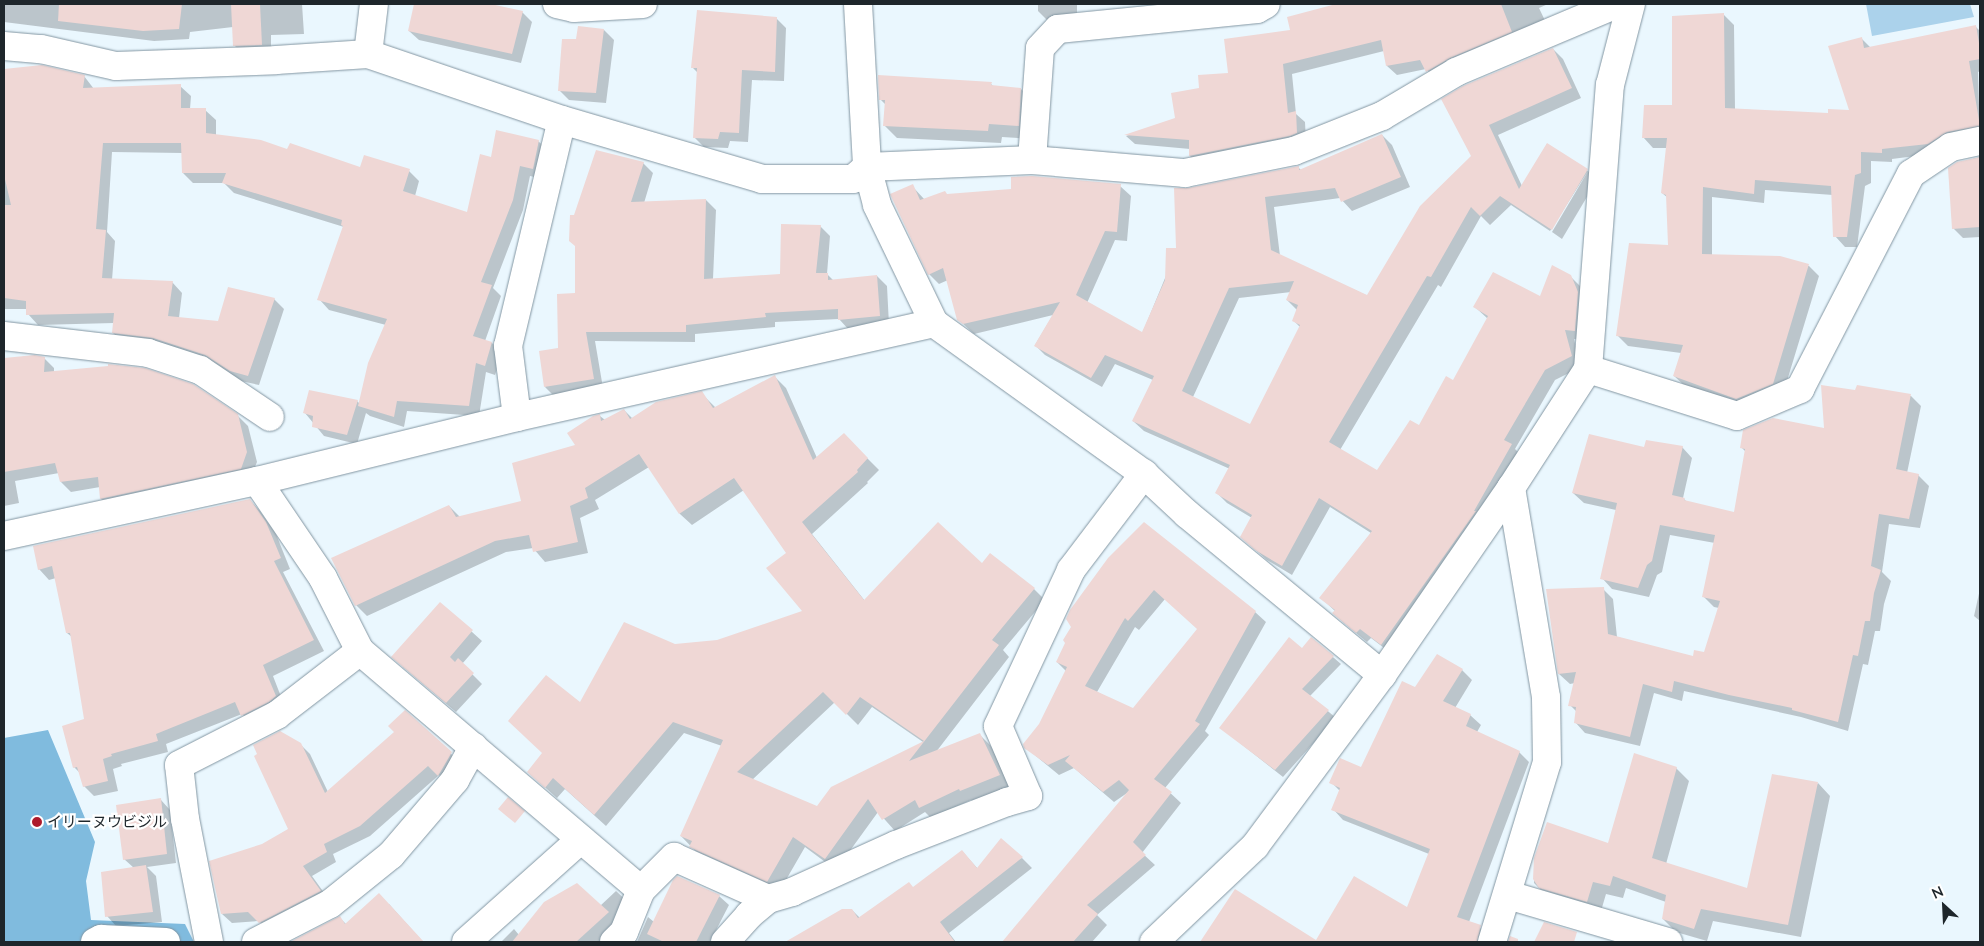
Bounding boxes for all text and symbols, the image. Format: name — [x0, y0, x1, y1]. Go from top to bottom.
place label: イリーヌウビジル — [47, 813, 167, 831]
marker: イリーヌウビジル — [31, 816, 43, 828]
north arrow — [1919, 881, 1969, 931]
text: N — [1929, 882, 1946, 902]

